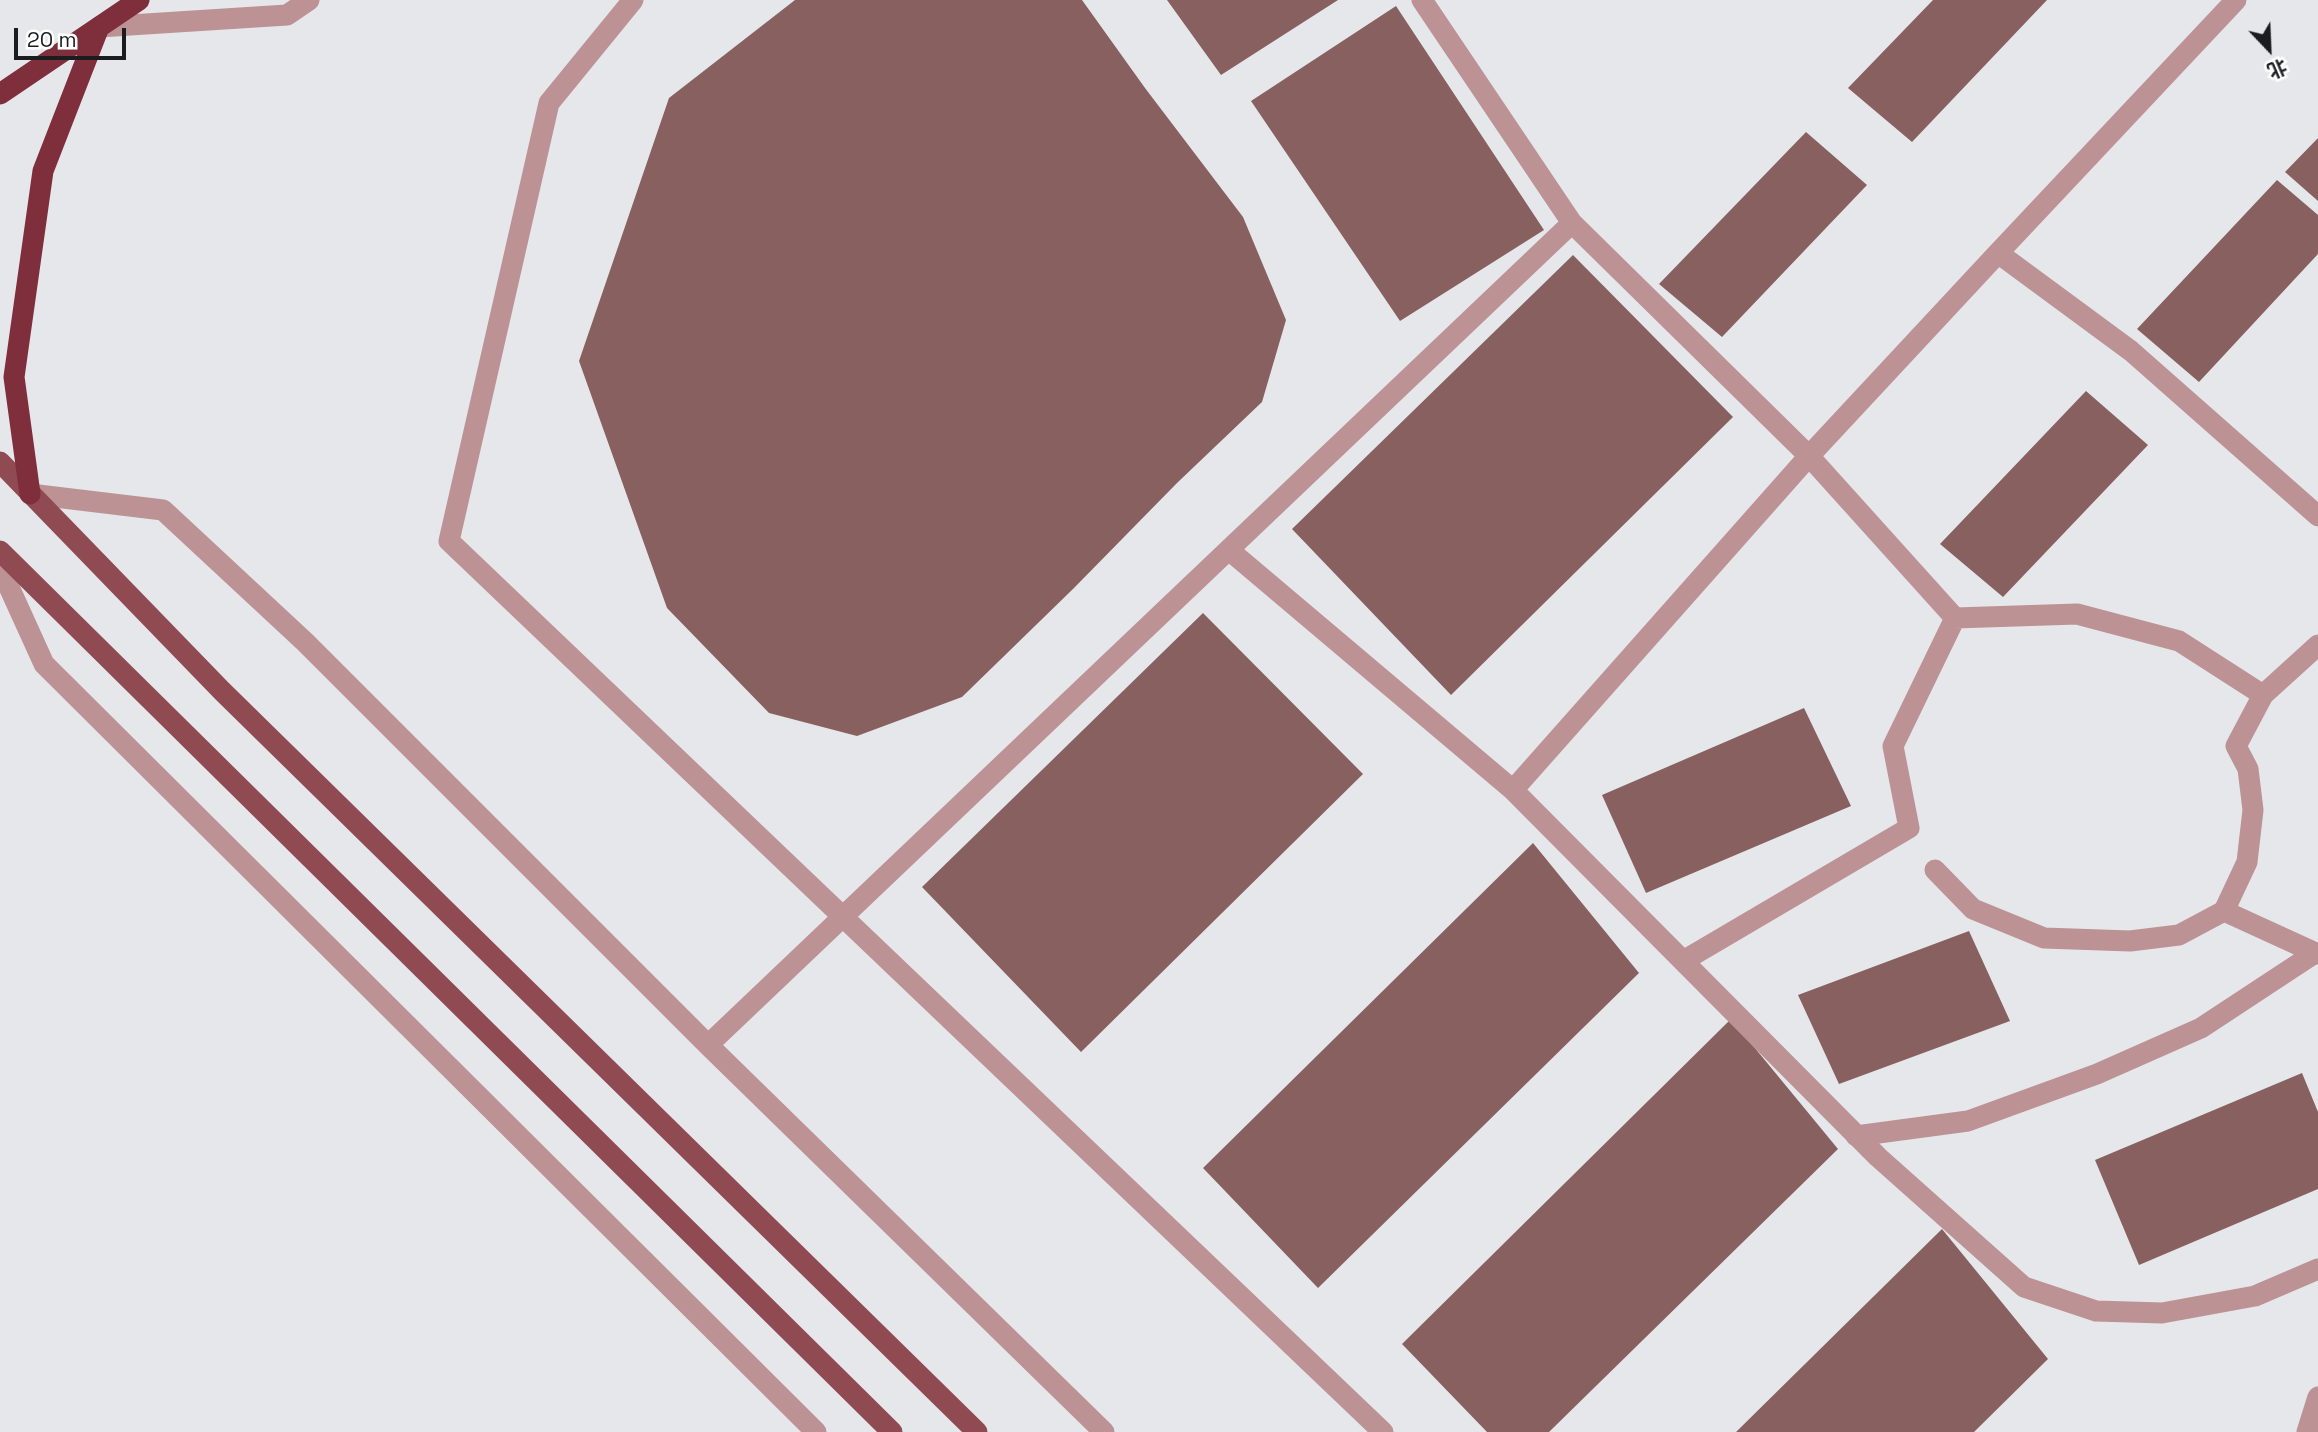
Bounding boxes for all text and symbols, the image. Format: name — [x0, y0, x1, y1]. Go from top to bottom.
scale bar — [18, 14, 130, 58]
north arrow — [2234, 14, 2304, 84]
text: 20 m — [27, 26, 77, 53]
text: 北 — [2264, 54, 2291, 84]

